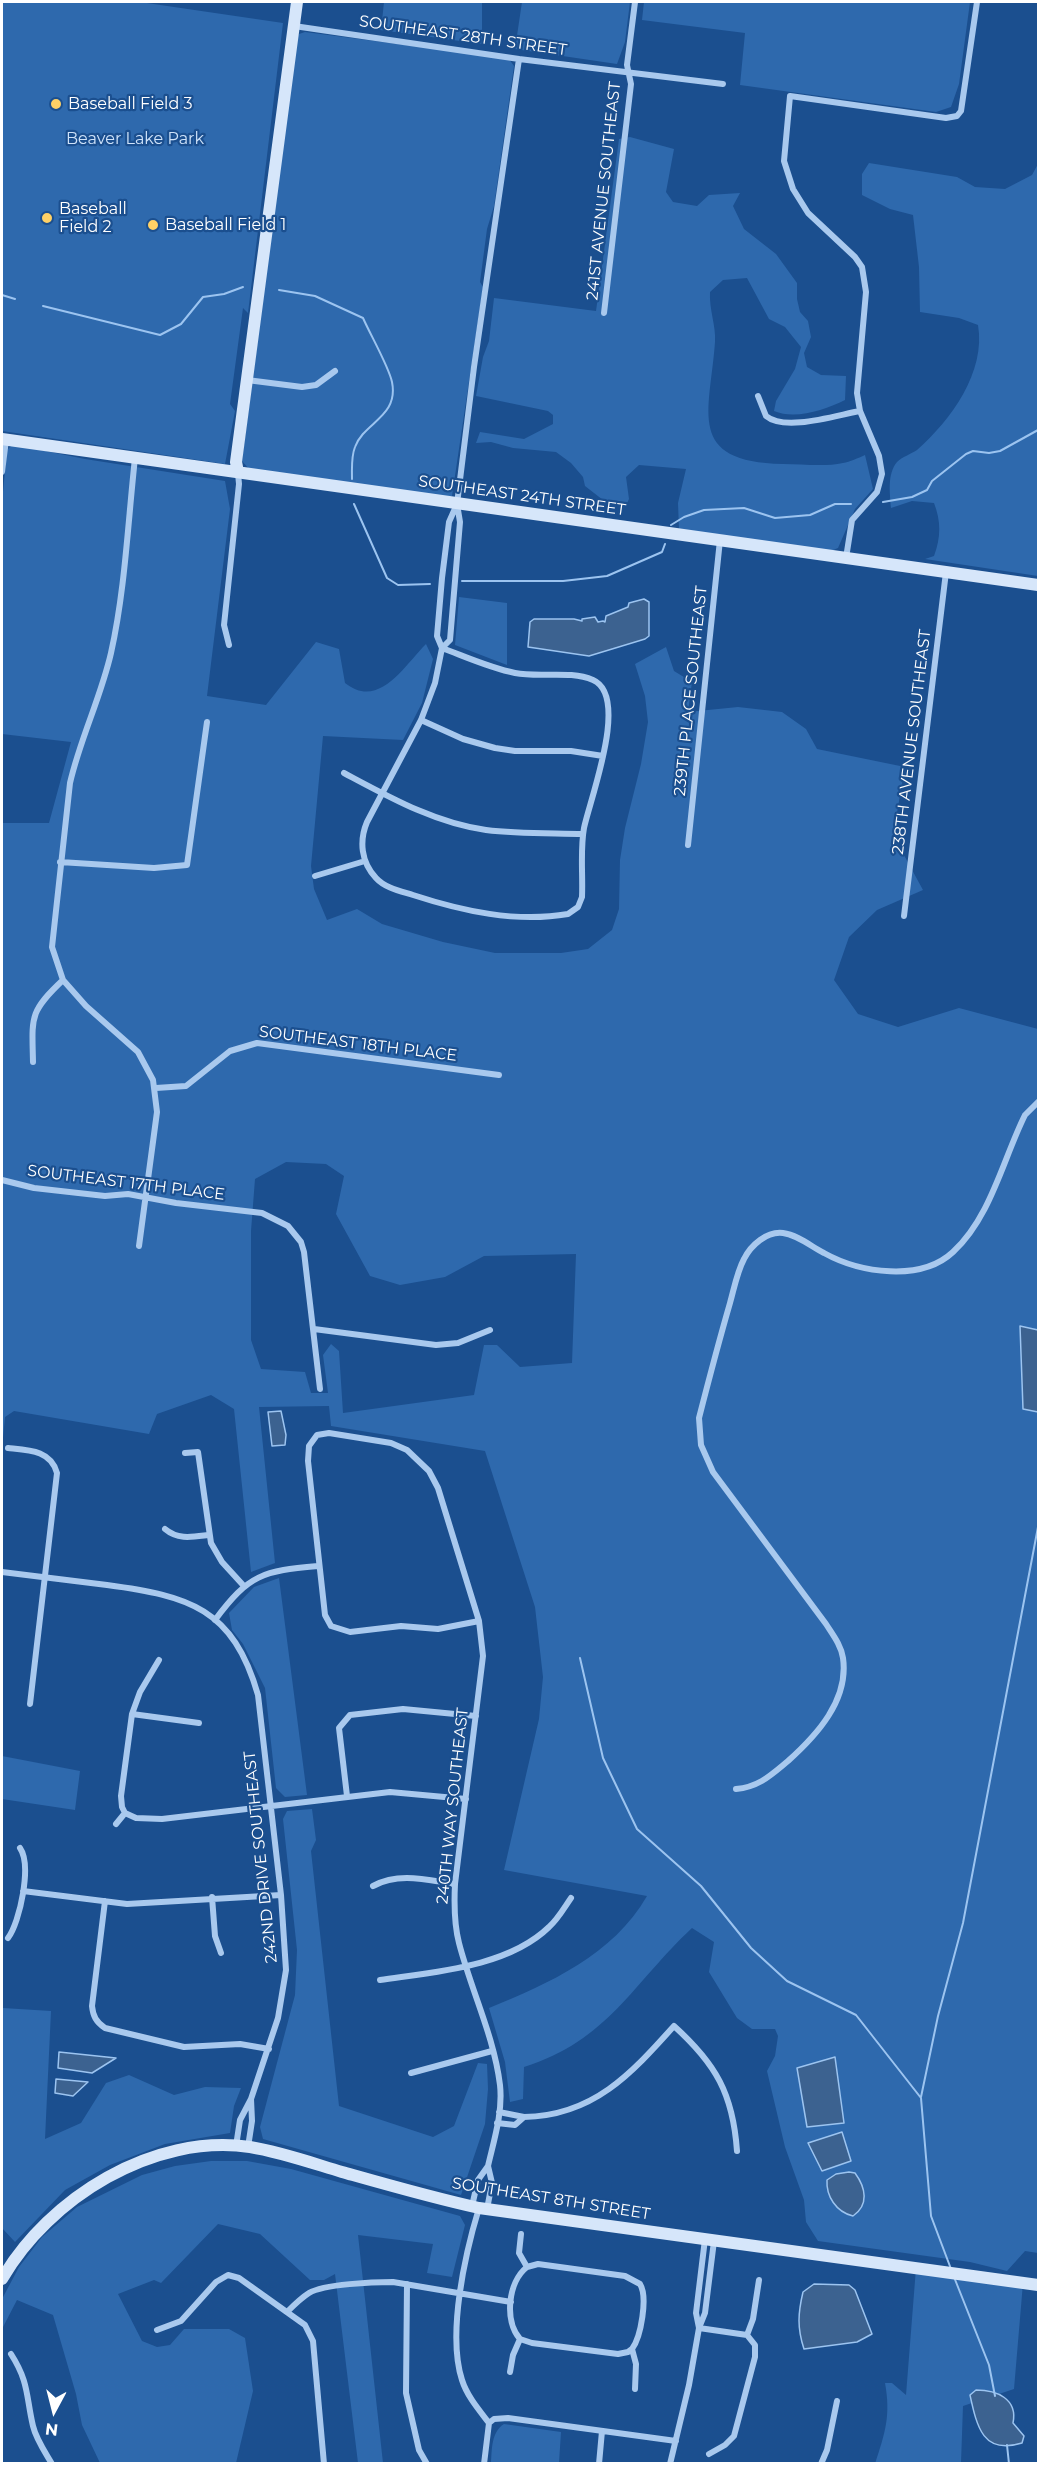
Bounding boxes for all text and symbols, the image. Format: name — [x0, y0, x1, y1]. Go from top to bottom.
street label: SOUTHEAST 28TH STREET — [358, 12, 568, 60]
street label: 241ST AVENUE SOUTHEAST — [583, 81, 625, 301]
place label: Baseball Field 3 — [68, 94, 192, 114]
marker: Baseball Field 3 — [49, 97, 63, 111]
park label: Beaver Lake Park — [66, 129, 204, 149]
place label: Baseball Field 2 — [59, 199, 127, 237]
marker: Baseball Field 2 — [40, 211, 54, 225]
place label: Baseball Field 1 — [165, 215, 286, 235]
marker: Baseball Field 1 — [146, 218, 160, 232]
street label: SOUTHEAST 24TH STREET — [417, 472, 627, 520]
street label: 239TH PLACE SOUTHEAST — [670, 585, 712, 797]
street label: 238TH AVENUE SOUTHEAST — [889, 628, 935, 856]
street label: SOUTHEAST 18TH PLACE — [258, 1022, 458, 1066]
street label: SOUTHEAST 17TH PLACE — [26, 1161, 226, 1205]
street label: 240TH WAY SOUTHEAST — [433, 1707, 473, 1905]
street label: 242ND DRIVE SOUTHEAST — [240, 1750, 282, 1964]
street label: SOUTHEAST 8TH STREET — [450, 2174, 652, 2224]
north arrow — [24, 2381, 84, 2441]
text: N — [44, 2419, 59, 2440]

